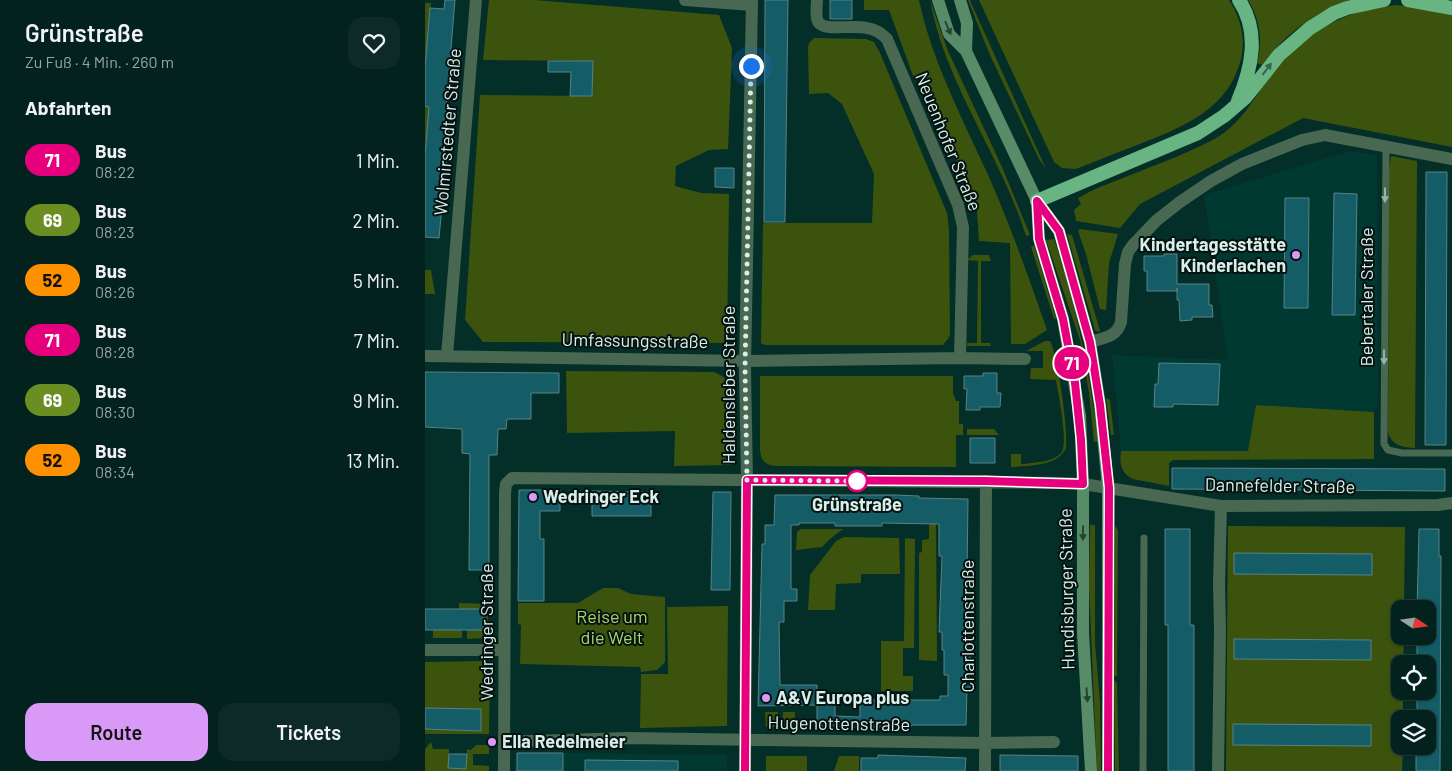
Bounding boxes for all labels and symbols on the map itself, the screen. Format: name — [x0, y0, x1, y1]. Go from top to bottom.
one-way arrow — [944, 21, 952, 35]
street label: Wolmirstedter Straße — [429, 47, 465, 216]
your location — [739, 54, 764, 79]
one-way arrow — [1262, 62, 1272, 76]
street label: Neuenhofer Straße — [911, 69, 987, 214]
one-way arrow — [1381, 187, 1389, 203]
street label: Bebertaler Straße — [1355, 227, 1377, 367]
place label: Kindertagesstätte Kinderlachen — [1140, 233, 1286, 276]
marker: Kindertagesstätte Kinderlachen — [1290, 249, 1302, 261]
street label: Haldensleber Straße — [717, 306, 739, 464]
street label: Umfassungsstraße — [562, 328, 709, 352]
line badge: 71 — [1049, 347, 1095, 379]
one-way arrow — [1380, 350, 1388, 366]
marker: Grünstraße — [846, 470, 868, 492]
street label: Dannefelder Straße — [1205, 473, 1355, 497]
place label: Wedringer Eck — [543, 485, 660, 507]
marker: Wedringer Eck — [527, 491, 539, 503]
place label: Grünstraße — [812, 493, 902, 515]
street label: Hundisburger Straße — [1054, 508, 1078, 670]
one-way arrow — [1079, 525, 1087, 541]
street label: Charlottenstraße — [956, 560, 978, 692]
street label: Wedringer Straße — [475, 564, 497, 700]
north arrow — [1391, 600, 1436, 645]
park label: Reise um die Welt — [576, 605, 648, 648]
place label: A&V Europa plus — [776, 686, 909, 708]
one-way arrow — [1083, 687, 1091, 703]
marker: A&V Europa plus — [760, 692, 772, 704]
street label: Hugenottenstraße — [768, 711, 910, 735]
place label: Ella Redelmeier — [502, 730, 626, 752]
marker: Ella Redelmeier — [486, 736, 498, 748]

